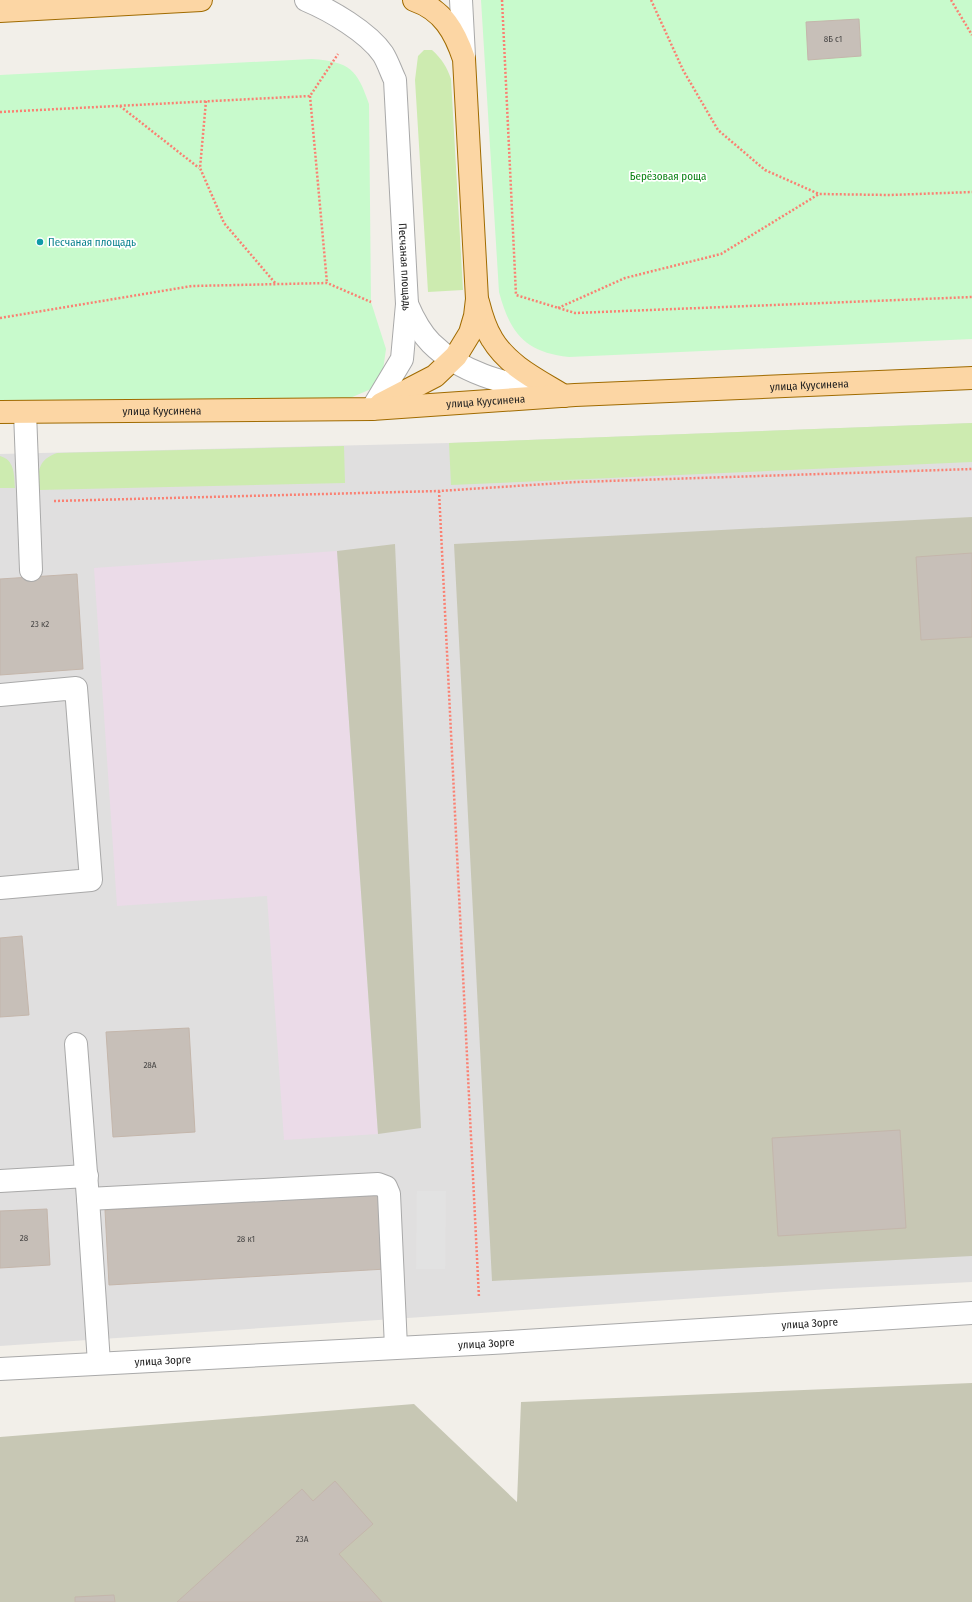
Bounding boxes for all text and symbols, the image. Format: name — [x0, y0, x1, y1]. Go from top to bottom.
house number: 8Б с1 — [824, 34, 842, 44]
park label: Берёзовая роща — [630, 170, 706, 183]
street label: Песчаная площадь — [396, 223, 414, 312]
place label: Песчаная площадь — [48, 236, 136, 249]
marker: Песчаная площадь — [35, 237, 45, 247]
street label: улица Куусинена — [770, 377, 849, 393]
street label: улица Куусинена — [446, 392, 526, 410]
street label: улица Куусинена — [122, 404, 202, 418]
house number: 23 к2 — [31, 619, 49, 629]
house number: 28А — [143, 1060, 157, 1070]
house number: 28 — [20, 1233, 29, 1243]
house number: 28 к1 — [237, 1234, 255, 1244]
street label: улица Зорге — [781, 1315, 838, 1331]
street label: улица Зорге — [458, 1335, 515, 1351]
street label: улица Зорге — [134, 1352, 191, 1368]
house number: 23А — [296, 1534, 309, 1544]

